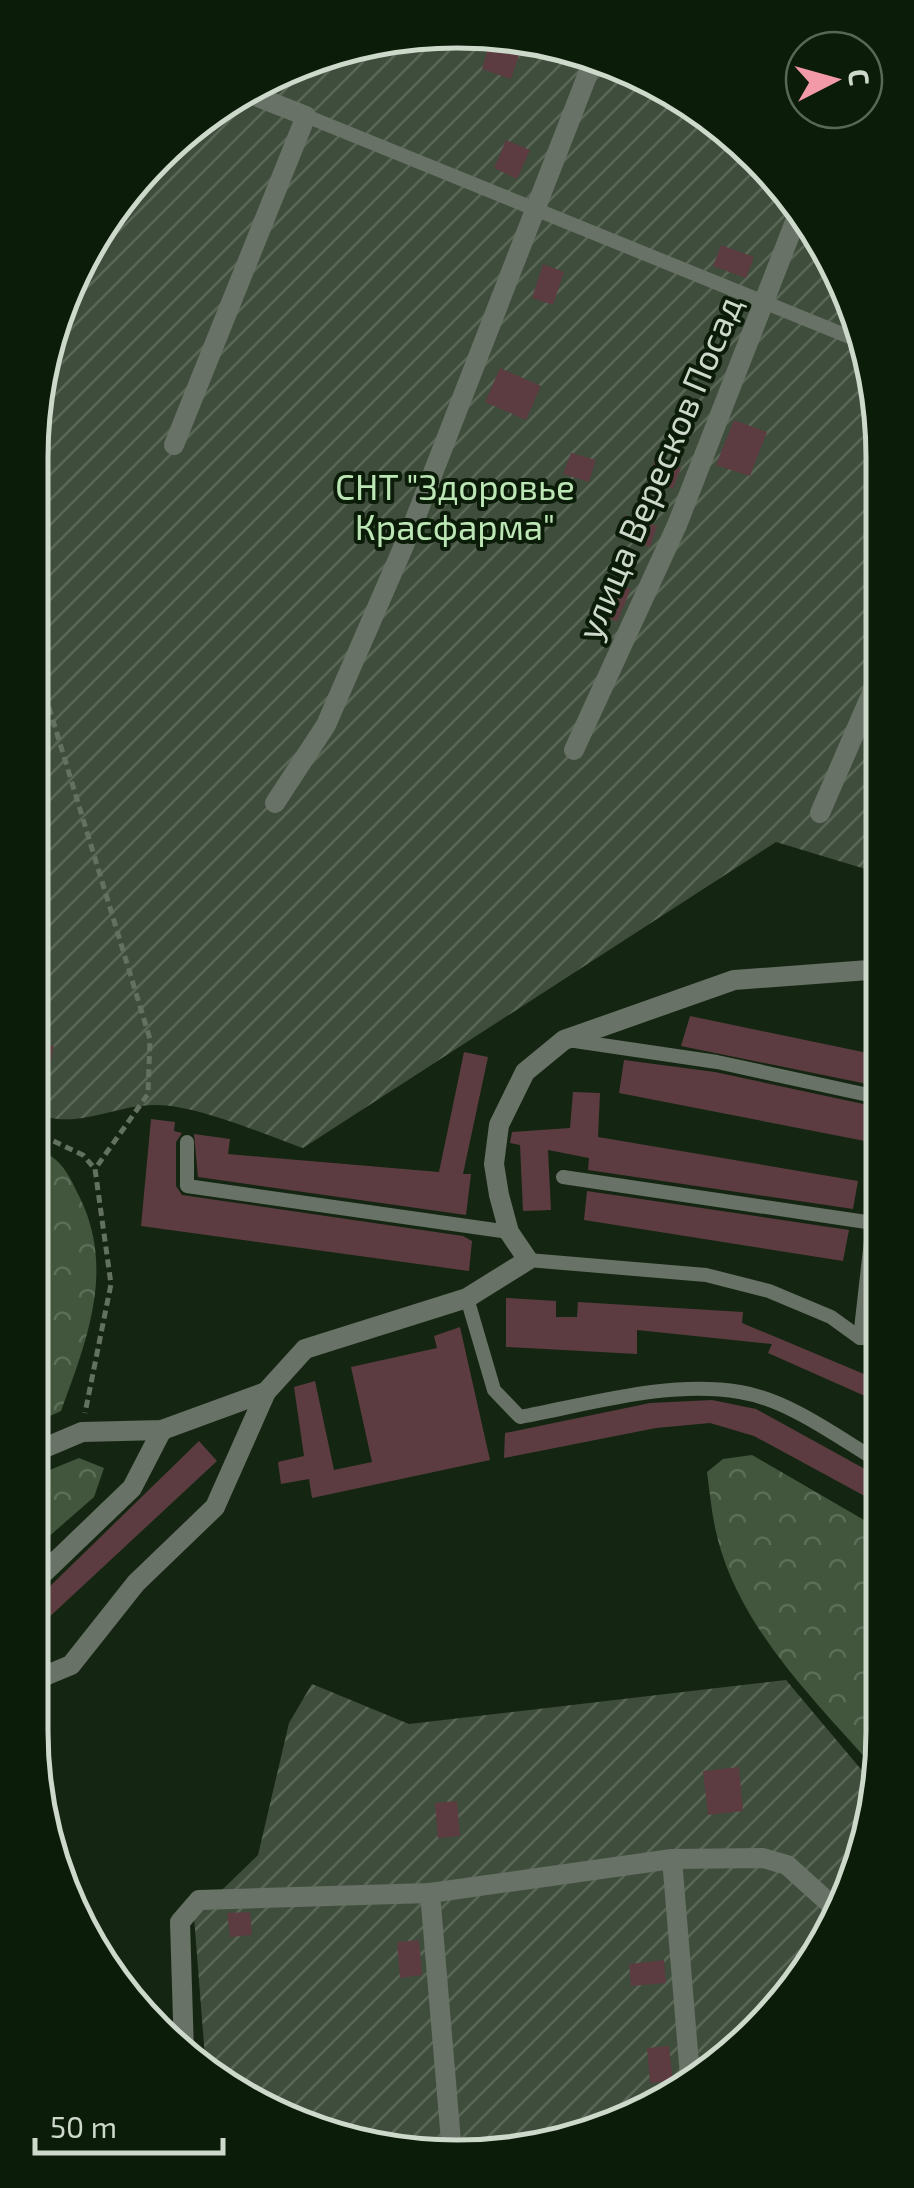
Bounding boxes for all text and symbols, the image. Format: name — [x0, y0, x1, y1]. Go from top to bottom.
north arrow — [784, 30, 884, 130]
text: С — [842, 67, 878, 87]
street label: улица Вересков Посад — [567, 289, 750, 646]
park label: СНТ "Здоровье Красфарма" — [335, 465, 575, 547]
scale bar — [35, 2093, 222, 2155]
text: 50 m — [50, 2108, 117, 2144]

